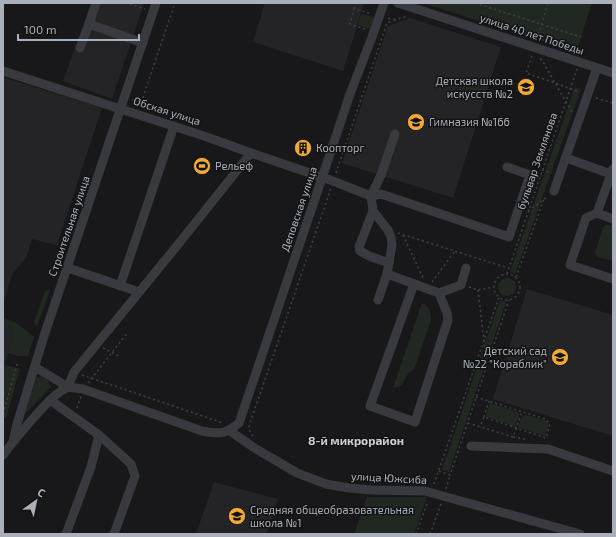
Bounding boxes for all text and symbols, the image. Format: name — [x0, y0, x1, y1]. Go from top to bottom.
street label: улица 40 лет Победы — [478, 11, 586, 58]
scale bar — [18, 16, 139, 42]
text: 100 m — [24, 22, 56, 36]
place label: Детская школа искусств №2 — [435, 74, 513, 101]
school or university icon: Детская школа искусств №2 — [516, 77, 536, 97]
street label: Обская улица — [131, 93, 203, 129]
street label: бульвар Землянова — [514, 111, 560, 211]
school or university icon: Гимназия №166 — [406, 112, 426, 132]
place label: Гимназия №166 — [429, 115, 510, 128]
building icon: Коопторг — [293, 138, 313, 158]
place label: Коопторг — [316, 141, 365, 154]
sports icon: Рельеф — [192, 156, 212, 176]
place label: Рельеф — [215, 159, 253, 172]
street label: Деповская улица — [278, 165, 320, 253]
street label: Строительная улица — [45, 174, 93, 278]
place label: Детский сад №22 "Кораблик" — [463, 344, 548, 370]
school or university icon: Детский сад №22 "Кораблик" — [550, 347, 570, 367]
district label: 8-й микрорайон — [308, 433, 404, 447]
street label: улица Южсиба — [351, 469, 427, 487]
north arrow — [16, 481, 56, 521]
text: С — [35, 485, 48, 500]
place label: Средняя общеобразовательная школа №1 — [250, 503, 414, 529]
school or university icon: Средняя общеобразовательная школа №1 — [227, 506, 247, 526]

